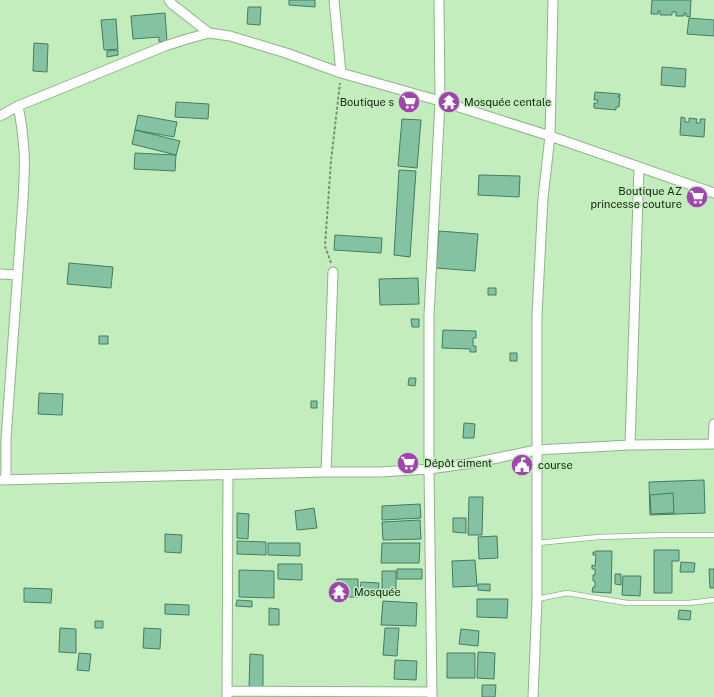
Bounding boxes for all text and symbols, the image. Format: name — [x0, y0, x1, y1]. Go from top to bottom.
supermarket icon: Boutique s — [396, 89, 422, 115]
temple icon: Mosquée centale — [436, 89, 462, 115]
place label: Boutique s — [340, 96, 394, 108]
place label: Mosquée centale — [464, 96, 551, 108]
supermarket icon: Boutique AZ princesse couture — [684, 184, 710, 210]
place label: Boutique AZ princesse couture — [590, 185, 682, 210]
supermarket icon: Dépôt ciment — [395, 450, 421, 476]
public building icon: course — [509, 452, 535, 478]
place label: Dépôt ciment — [424, 457, 492, 469]
place label: course — [538, 459, 573, 471]
temple icon: Mosquée — [326, 579, 352, 605]
place label: Mosquée — [354, 586, 401, 598]

